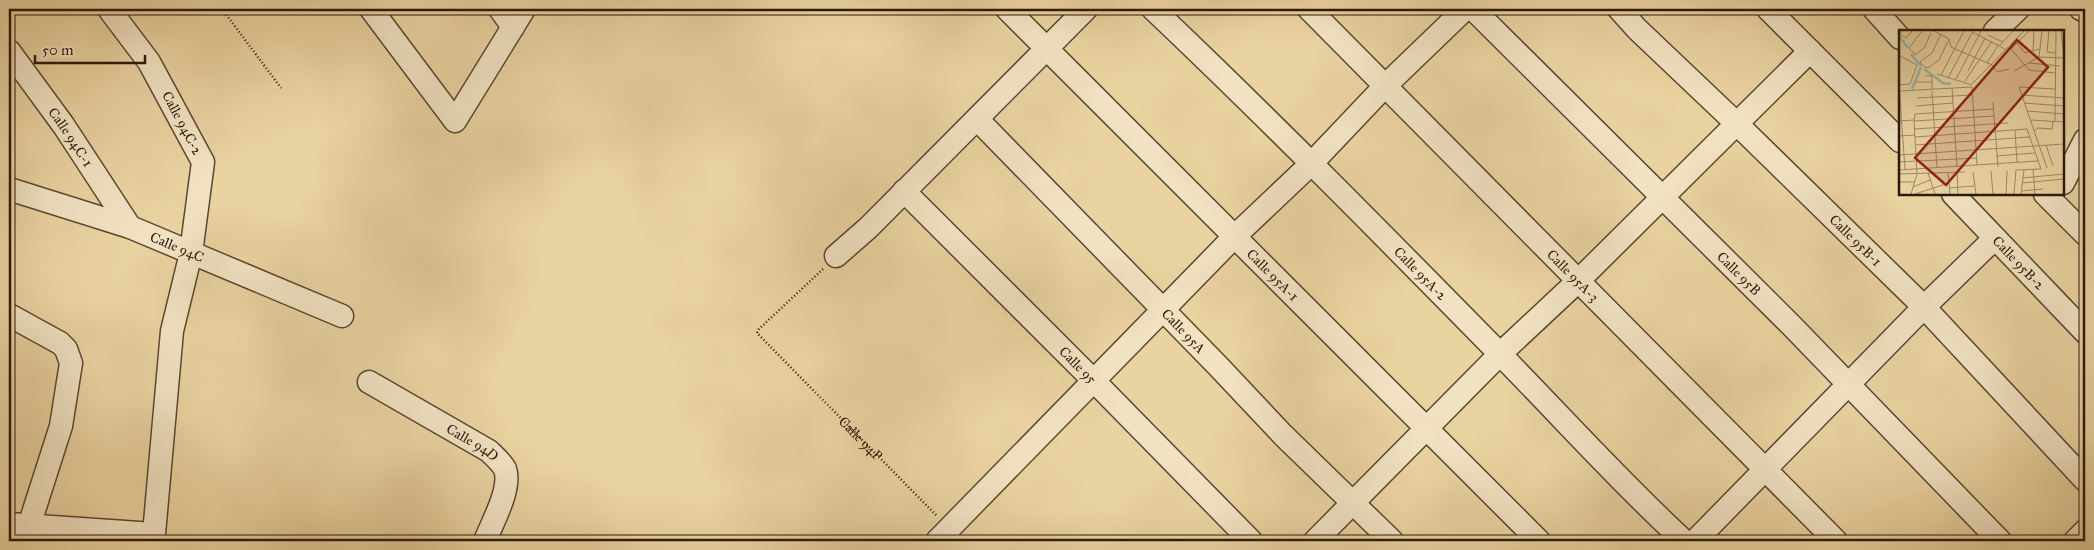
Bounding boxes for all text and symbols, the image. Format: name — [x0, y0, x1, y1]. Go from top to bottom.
inset map — [1899, 30, 2064, 195]
scale bar — [35, 32, 145, 64]
text: 50 m — [42, 41, 74, 59]
street label: Calle 94C-2 — [158, 88, 206, 158]
street label: Calle 94C-1 — [45, 104, 97, 170]
street label: Calle 95B-1 — [1826, 211, 1886, 270]
street label: Calle 94C — [148, 228, 207, 266]
street label: Calle 95B-2 — [1989, 232, 2048, 293]
street label: Calle 95A-2 — [1391, 243, 1450, 303]
street label: Calle 95A-1 — [1243, 245, 1303, 305]
street label: Calle 95A-3 — [1543, 246, 1602, 305]
street label: Calle 95B — [1713, 248, 1765, 299]
street label: Calle 95A — [1158, 305, 1210, 357]
street label: Calle 95 — [1056, 343, 1101, 388]
street label: Calle 94P — [835, 413, 886, 464]
street label: Calle 94D — [444, 420, 502, 464]

